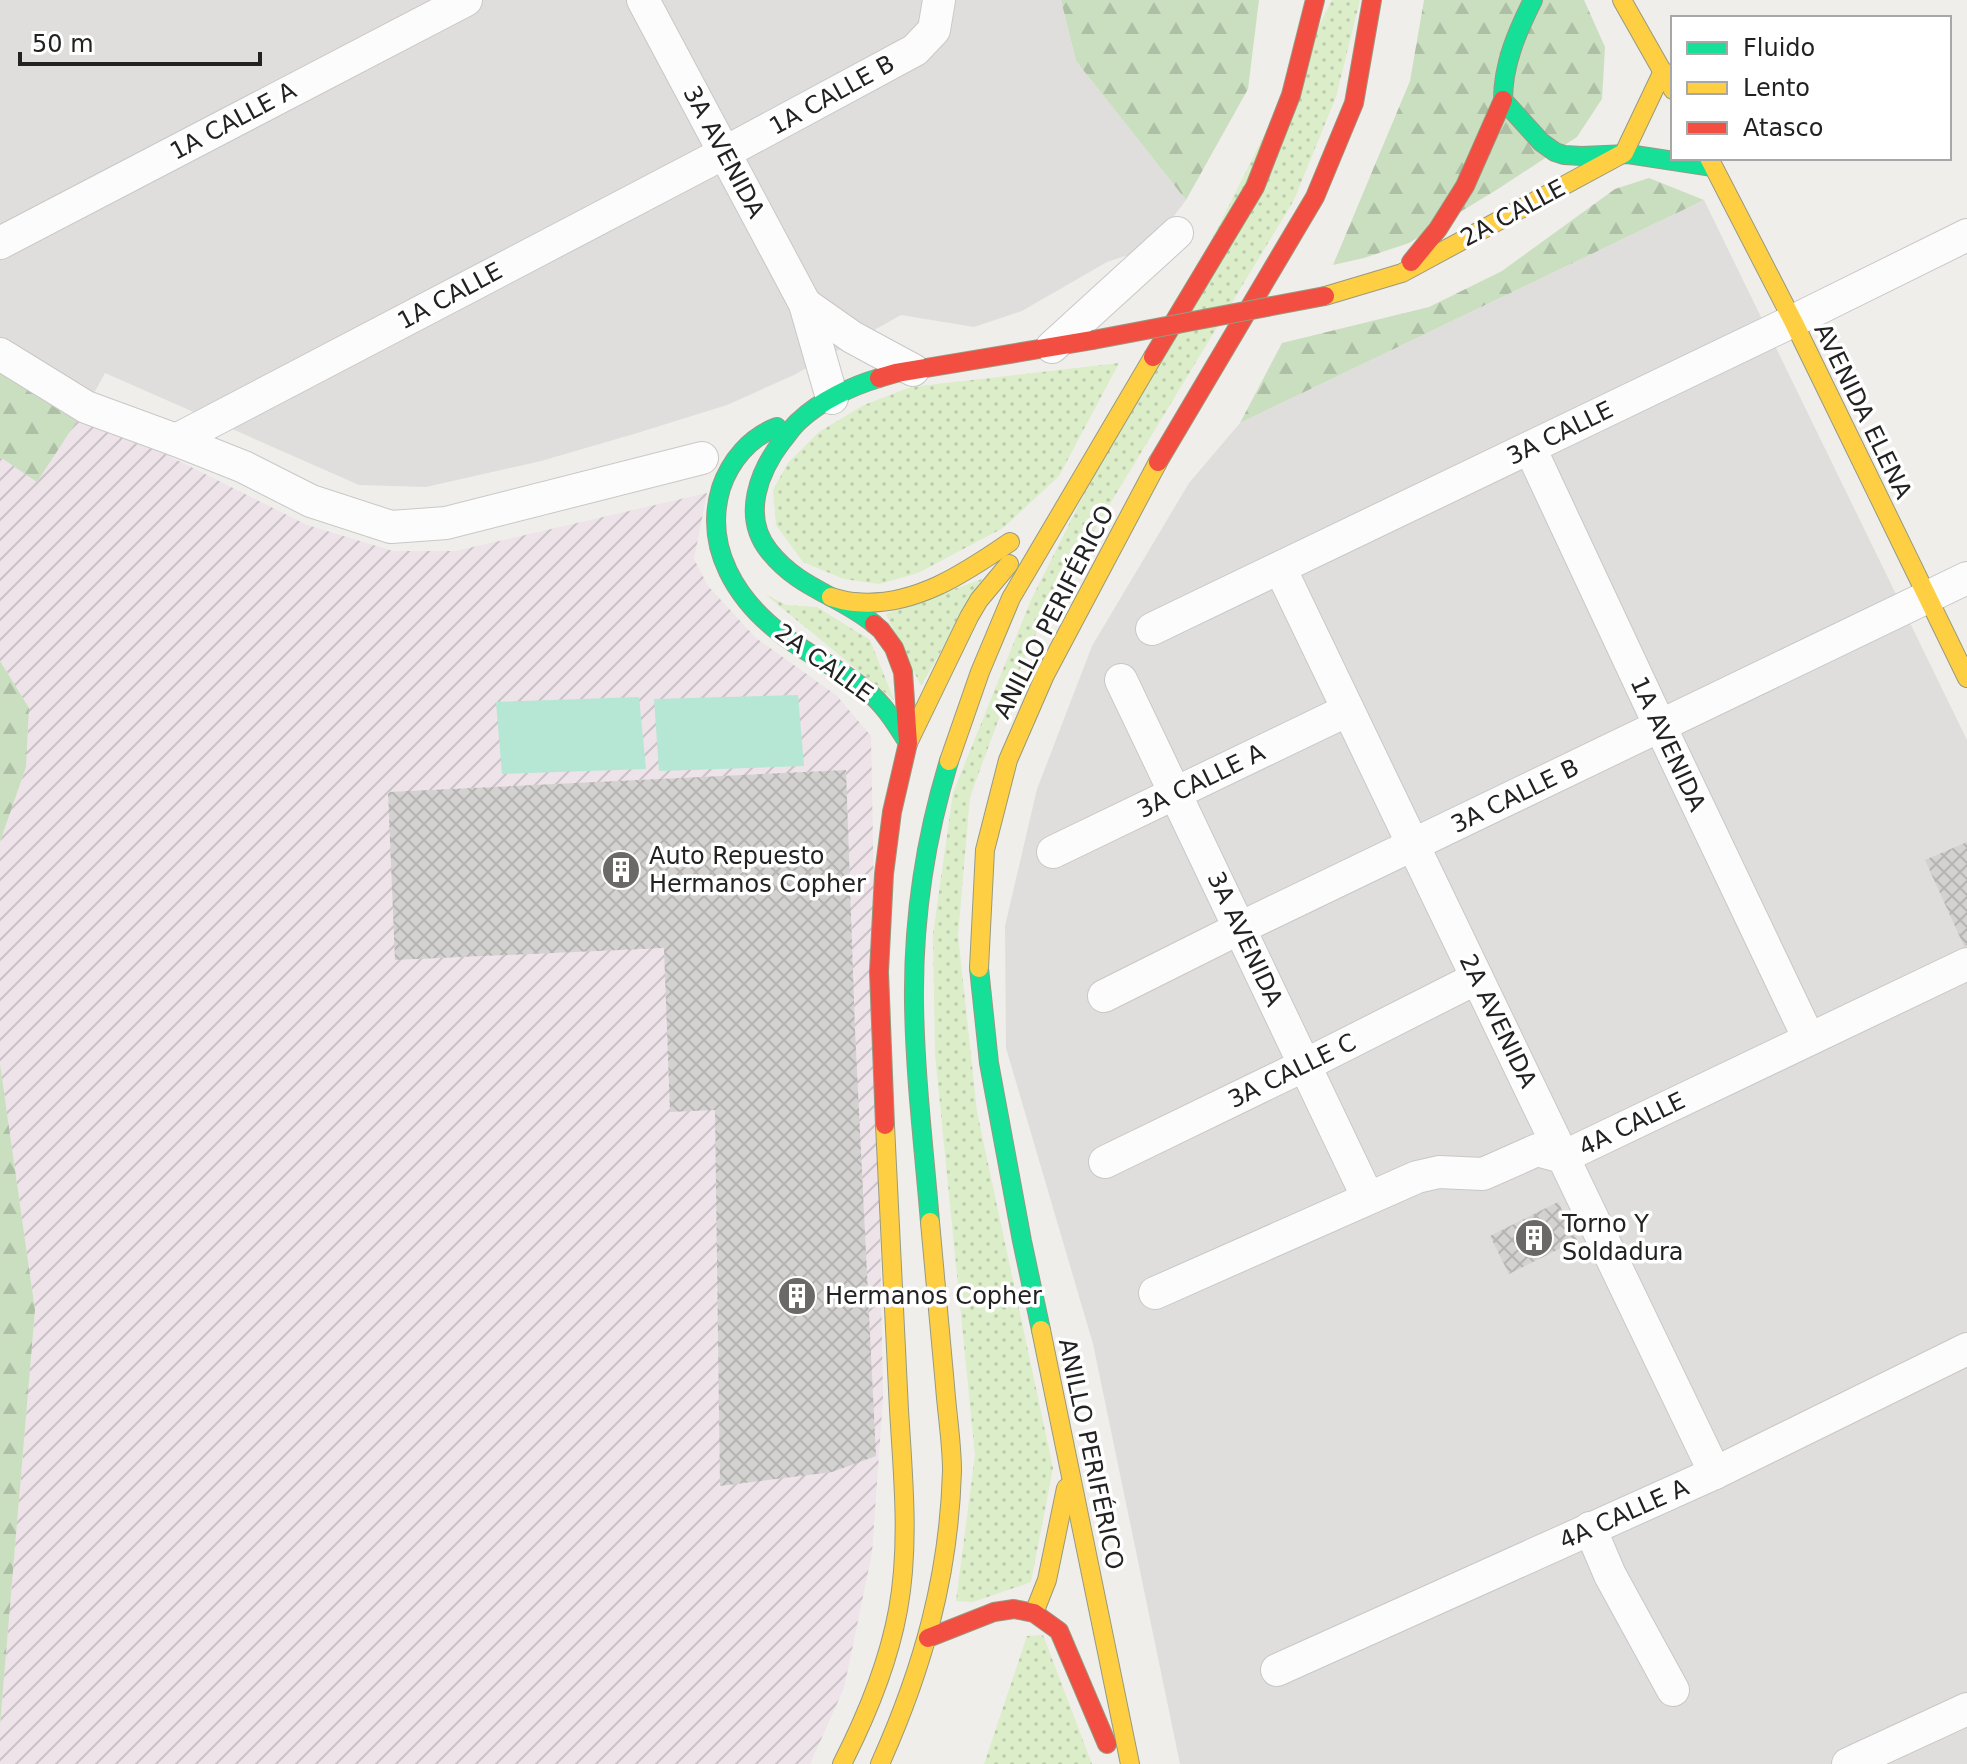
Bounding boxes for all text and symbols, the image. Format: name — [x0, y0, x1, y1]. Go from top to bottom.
scale bar — [20, 16, 260, 66]
legend — [1671, 16, 1951, 160]
text: 50 m — [32, 30, 94, 58]
text: Fluido — [1743, 34, 1815, 62]
street label: 1A CALLE B — [765, 49, 899, 141]
text: Lento — [1743, 74, 1810, 102]
street label: 1A CALLE A — [165, 76, 301, 166]
street label: 3A AVENIDA — [678, 81, 771, 223]
text: Atasco — [1743, 114, 1824, 142]
street label: 2A CALLE — [1456, 174, 1570, 252]
street label: 1A CALLE — [393, 257, 507, 335]
street label: AVENIDA ELENA — [1808, 319, 1918, 504]
street label: 3A CALLE — [1502, 395, 1618, 471]
street label: ANILLO PERIFÉRICO — [987, 500, 1120, 723]
street label: 2A CALLE — [769, 618, 879, 708]
street label: 1A AVENIDA — [1625, 672, 1712, 816]
street label: 3A CALLE A — [1133, 738, 1270, 824]
street label: 3A CALLE B — [1447, 753, 1583, 839]
place label: Auto Repuesto Hermanos Copher — [649, 842, 866, 898]
building icon: Auto Repuesto Hermanos Copher — [600, 849, 642, 891]
street label: 3A AVENIDA — [1202, 867, 1289, 1011]
street label: 2A AVENIDA — [1454, 950, 1543, 1093]
street label: 3A CALLE C — [1223, 1028, 1361, 1114]
street label: 4A CALLE — [1574, 1086, 1690, 1162]
place label: Torno Y Soldadura — [1561, 1210, 1684, 1266]
building icon: Torno Y Soldadura — [1513, 1217, 1555, 1259]
building icon: Hermanos Copher — [776, 1275, 818, 1317]
place label: Hermanos Copher — [825, 1282, 1042, 1310]
street label: ANILLO PERIFÉRICO — [1053, 1336, 1130, 1572]
street label: 4A CALLE A — [1555, 1473, 1693, 1555]

